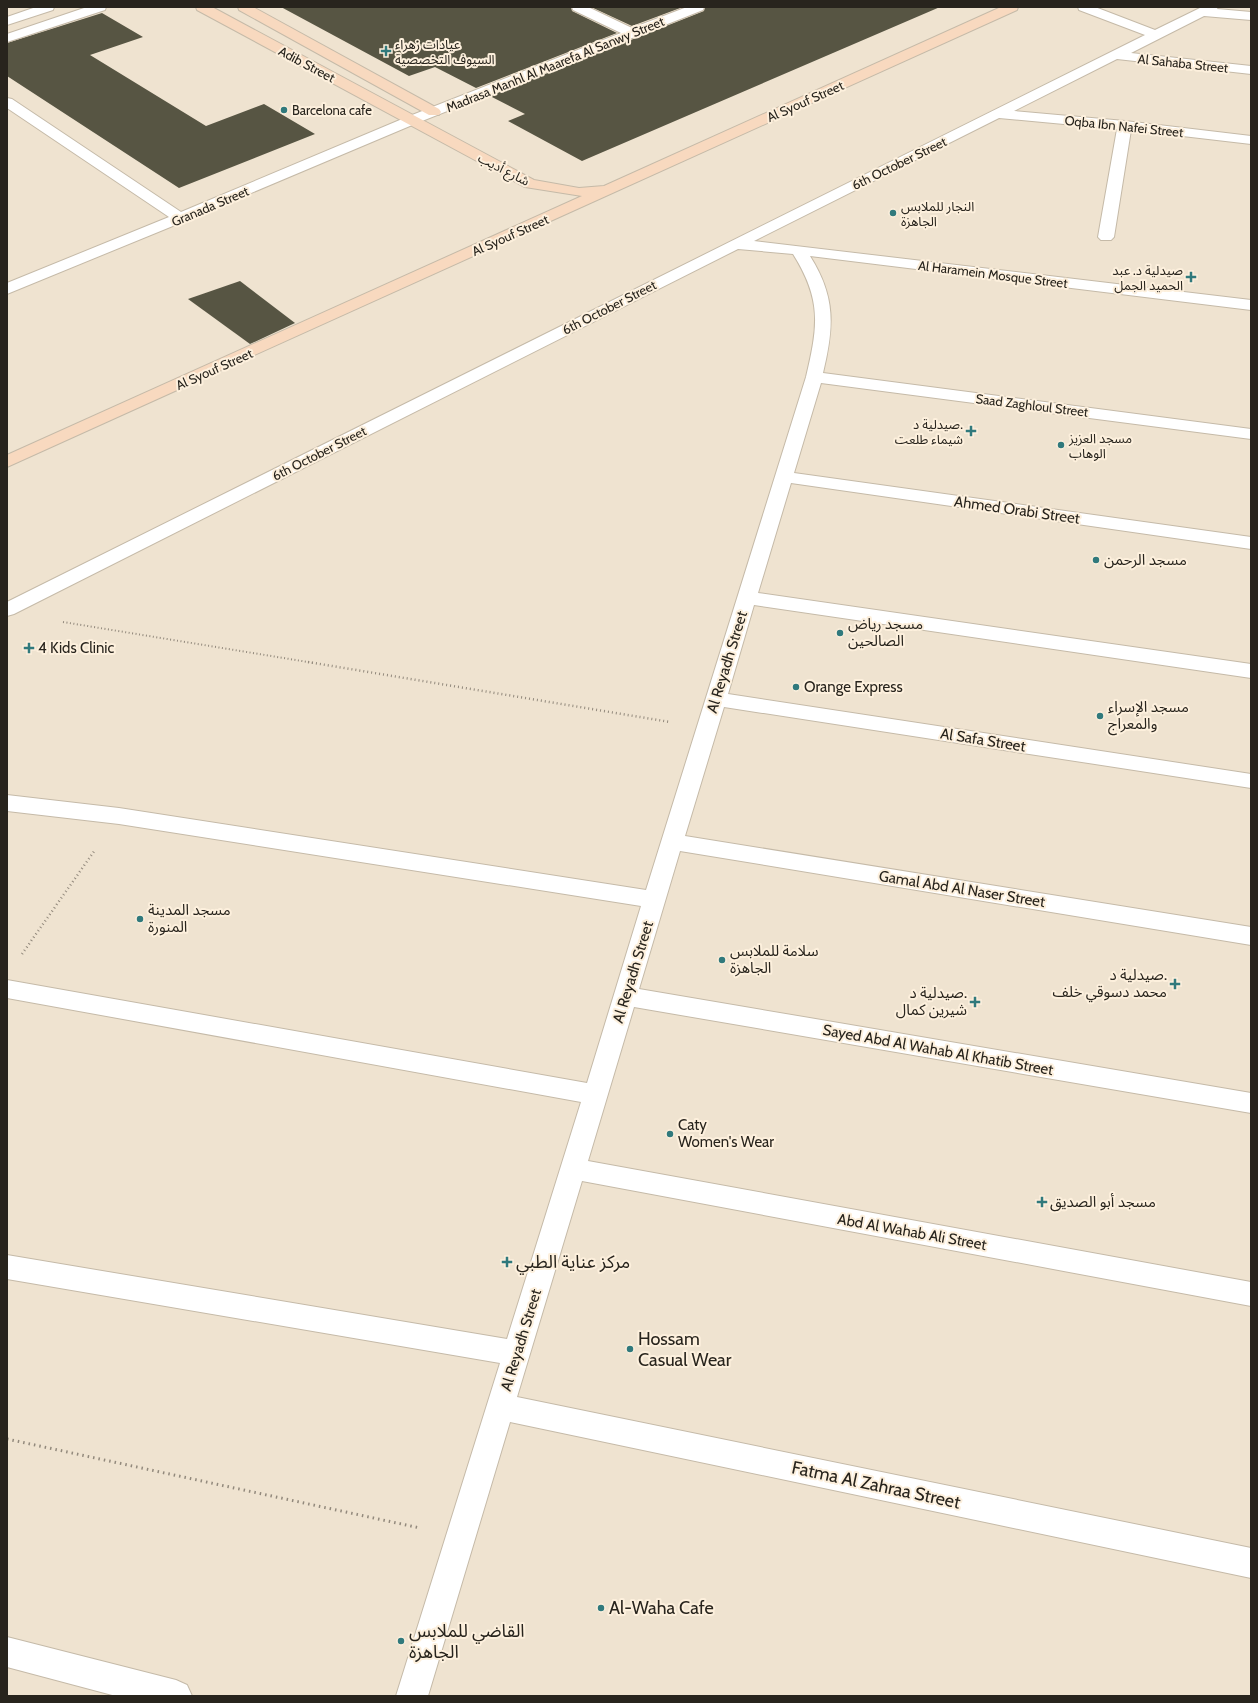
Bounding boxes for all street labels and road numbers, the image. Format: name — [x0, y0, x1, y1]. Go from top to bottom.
street label: Madrasa Manhl Al Maarefa Al Sanwy Street — [444, 13, 667, 115]
street label: Adib Street — [276, 43, 338, 86]
street label: Al Sahaba Street — [1137, 50, 1230, 76]
street label: Al Syouf Street — [764, 77, 846, 125]
street label: Oqba Ibn Nafei Street — [1064, 112, 1185, 140]
street label: 6th October Street — [849, 133, 950, 193]
street label: شارع أديب — [474, 149, 532, 191]
street label: Granada Street — [169, 182, 252, 229]
street label: Al Syouf Street — [469, 211, 551, 259]
street label: Al Haramein Mosque Street — [917, 257, 1069, 291]
street label: 6th October Street — [559, 276, 659, 338]
street label: Al Syouf Street — [173, 345, 255, 393]
street label: Saad Zaghloul Street — [975, 390, 1090, 420]
street label: 6th October Street — [269, 422, 369, 484]
street label: Ahmed Orabi Street — [953, 492, 1081, 528]
street label: Al Reyadh Street — [703, 609, 751, 715]
street label: Al Safa Street — [939, 724, 1027, 756]
street label: Gamal Abd Al Naser Street — [878, 867, 1046, 911]
street label: Al Reyadh Street — [609, 919, 657, 1025]
street label: Sayed Abd Al Wahab Al Khatib Street — [821, 1021, 1055, 1079]
street label: Abd Al Wahab Ali Street — [836, 1210, 988, 1254]
street label: Al Reyadh Street — [497, 1287, 545, 1393]
street label: Fatma Al Zahraa Street — [790, 1456, 962, 1514]

